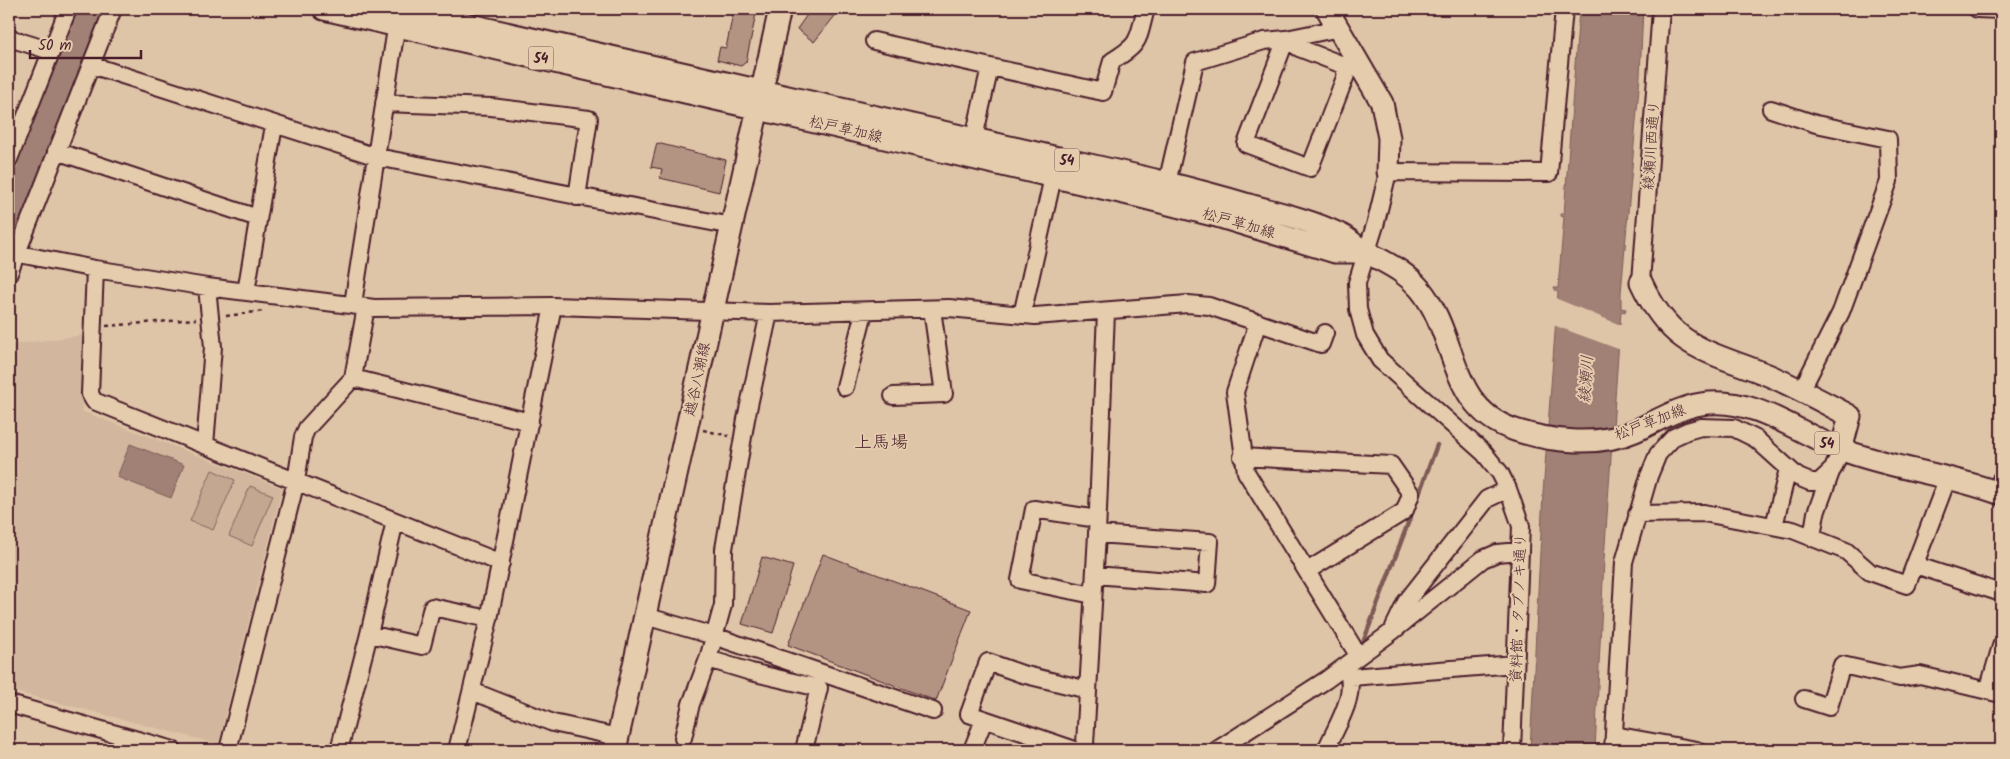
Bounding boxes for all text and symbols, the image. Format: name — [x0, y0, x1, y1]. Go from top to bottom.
scale bar — [30, 28, 141, 60]
text: 50 m — [38, 34, 72, 58]
road number: 54 — [528, 46, 554, 70]
street label: 綾瀬川西通り — [1637, 99, 1667, 191]
street label: 松戸草加線 — [807, 110, 885, 150]
road number: 54 — [1054, 148, 1080, 172]
street label: 松戸草加線 — [1199, 202, 1278, 246]
street label: 越谷八潮線 — [678, 340, 718, 418]
water label: 綾瀬川 — [1572, 354, 1601, 404]
street label: 松戸草加線 — [1611, 398, 1690, 448]
district label: 上馬場 — [854, 429, 908, 458]
road number: 54 — [1814, 432, 1840, 454]
street label: 資料館・タブノキ通り — [1504, 533, 1534, 683]

